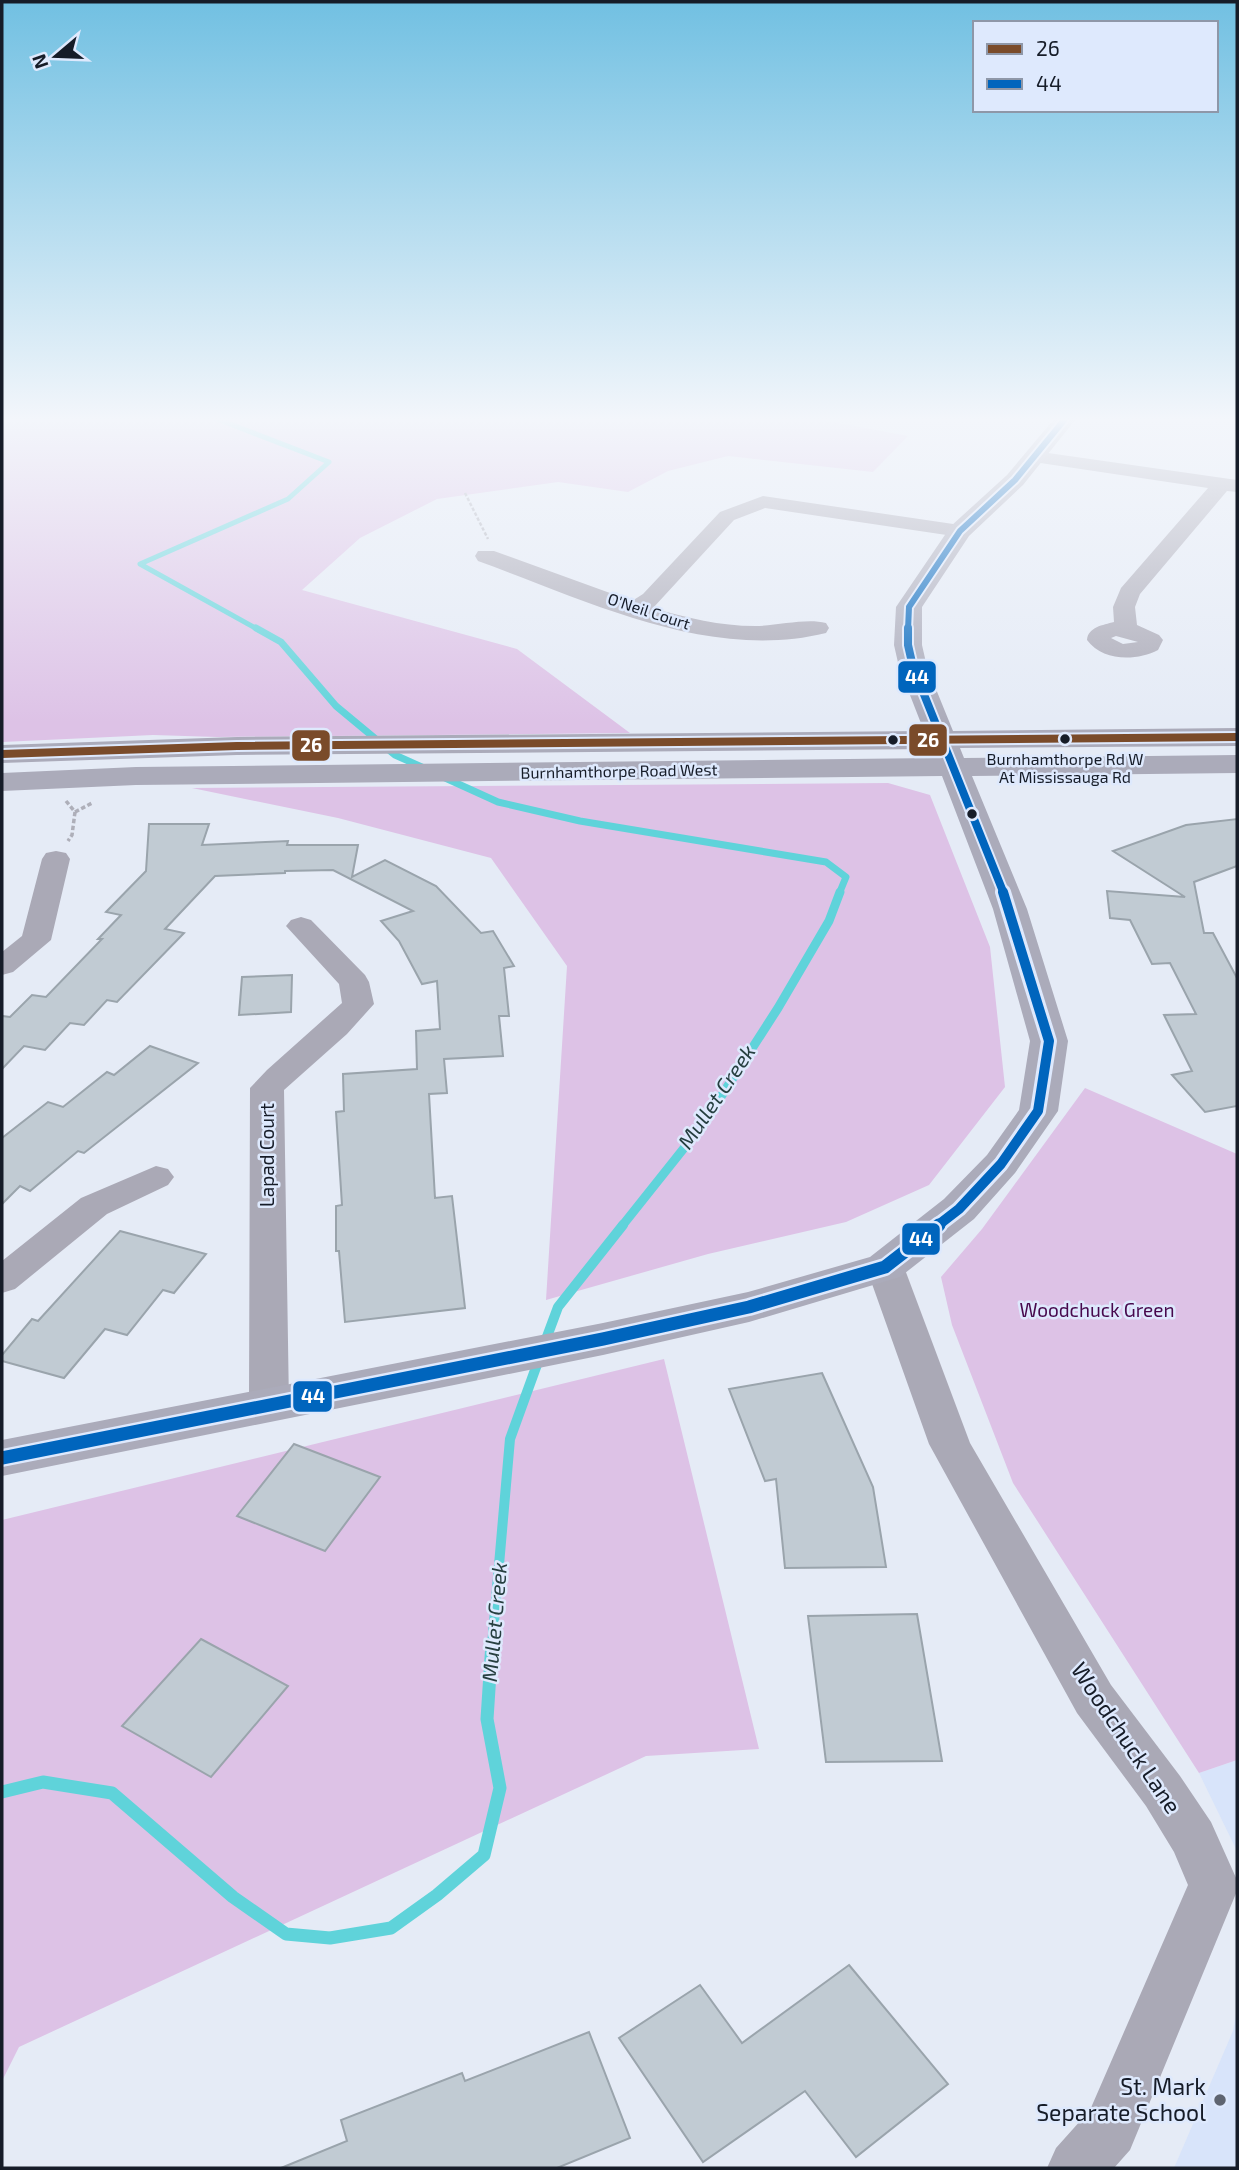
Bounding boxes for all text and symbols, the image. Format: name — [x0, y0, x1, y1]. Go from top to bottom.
north arrow — [21, 21, 91, 91]
legend — [973, 21, 1218, 112]
text: 26 — [1036, 35, 1060, 60]
text: N — [26, 51, 53, 72]
text: 44 — [1036, 70, 1062, 95]
street label: O'Neil Court — [605, 588, 693, 633]
line badge: 44 — [897, 660, 937, 694]
text: 44 — [905, 665, 929, 688]
line badge: 26 — [908, 723, 948, 757]
text: 26 — [917, 728, 939, 751]
line badge: 26 — [291, 729, 331, 762]
marker: Burnhamthorpe Rd W At Mississauga Rd — [1058, 732, 1072, 746]
text: 26 — [300, 733, 322, 756]
unlabelled marker — [886, 733, 900, 747]
place label: Burnhamthorpe Rd W At Mississauga Rd — [987, 749, 1143, 786]
street label: Burnhamthorpe Road West — [520, 759, 718, 782]
unlabelled marker — [965, 807, 979, 821]
water label: Mullet Creek — [672, 1039, 760, 1153]
street label: Lapad Court — [255, 1103, 278, 1207]
line badge: 44 — [901, 1222, 941, 1256]
text: 44 — [909, 1227, 933, 1250]
park label: Woodchuck Green — [1019, 1298, 1175, 1321]
line badge: 44 — [292, 1380, 333, 1413]
text: 44 — [301, 1384, 325, 1407]
water label: Mullet Creek — [476, 1561, 511, 1683]
street label: Woodchuck Lane — [1066, 1656, 1188, 1818]
place label: St. Mark Separate School — [1036, 2072, 1206, 2126]
marker: St. Mark Separate School — [1212, 2092, 1228, 2108]

